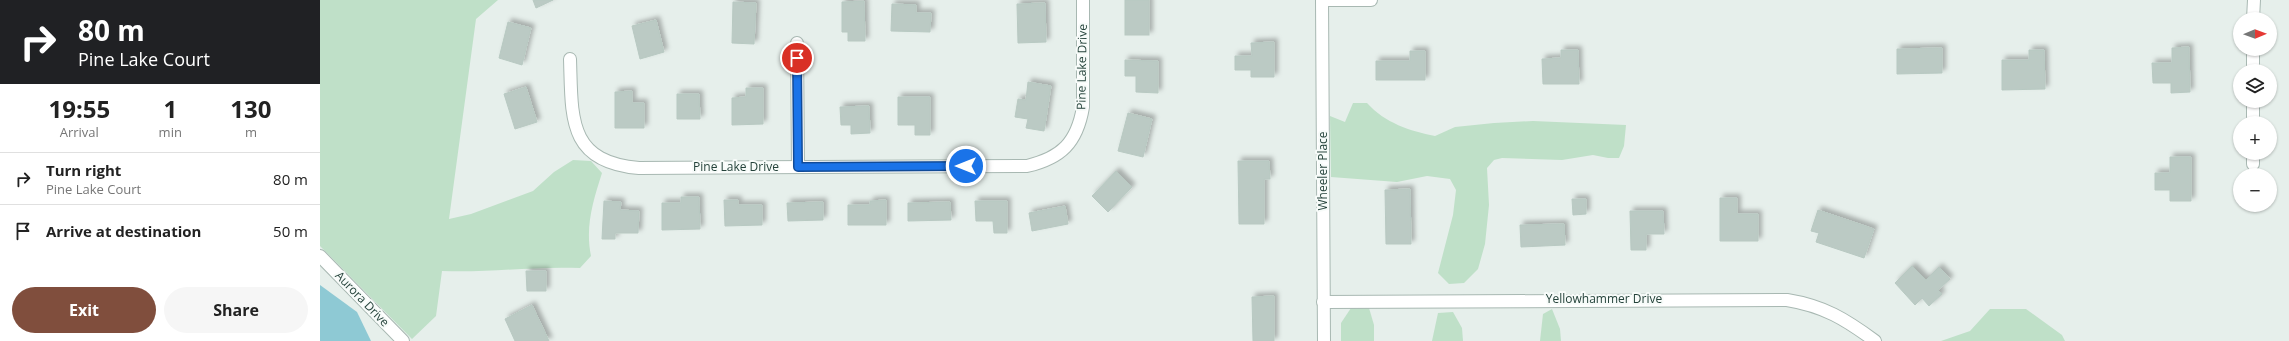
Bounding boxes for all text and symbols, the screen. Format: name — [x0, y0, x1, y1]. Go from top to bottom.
text: 80 m — [78, 11, 145, 49]
north arrow — [2233, 12, 2277, 56]
map controls — [2233, 12, 2277, 212]
icon: right — [12, 16, 64, 68]
street label: Pine Lake Drive — [1072, 24, 1091, 110]
pin — [780, 41, 814, 75]
text: Pine Lake Court — [78, 47, 210, 71]
icon: arrive — [786, 47, 808, 69]
button: layers — [2233, 64, 2277, 108]
text: 19:55 — [48, 92, 110, 125]
text: 1 — [163, 92, 177, 125]
text: 130 — [230, 92, 272, 125]
button: + — [2233, 116, 2277, 160]
text: Arrival — [60, 123, 99, 141]
text: min — [159, 123, 182, 141]
text: m — [245, 123, 257, 141]
street label: Wheeler Place — [1314, 131, 1331, 211]
position arrow — [945, 145, 987, 187]
street label: Pine Lake Drive — [693, 158, 779, 175]
text: Turn right — [46, 160, 121, 180]
icon: right — [12, 168, 34, 190]
button: − — [2233, 168, 2277, 212]
text: 80 m — [273, 169, 308, 189]
text: Pine Lake Court — [46, 180, 141, 198]
icon: arrive — [12, 220, 34, 242]
text: Arrive at destination — [46, 221, 201, 241]
text: 50 m — [273, 221, 308, 241]
street label: Aurora Drive — [332, 267, 393, 330]
button: Exit — [12, 287, 156, 333]
button: Share — [164, 287, 308, 333]
street label: Yellowhammer Drive — [1546, 290, 1662, 307]

